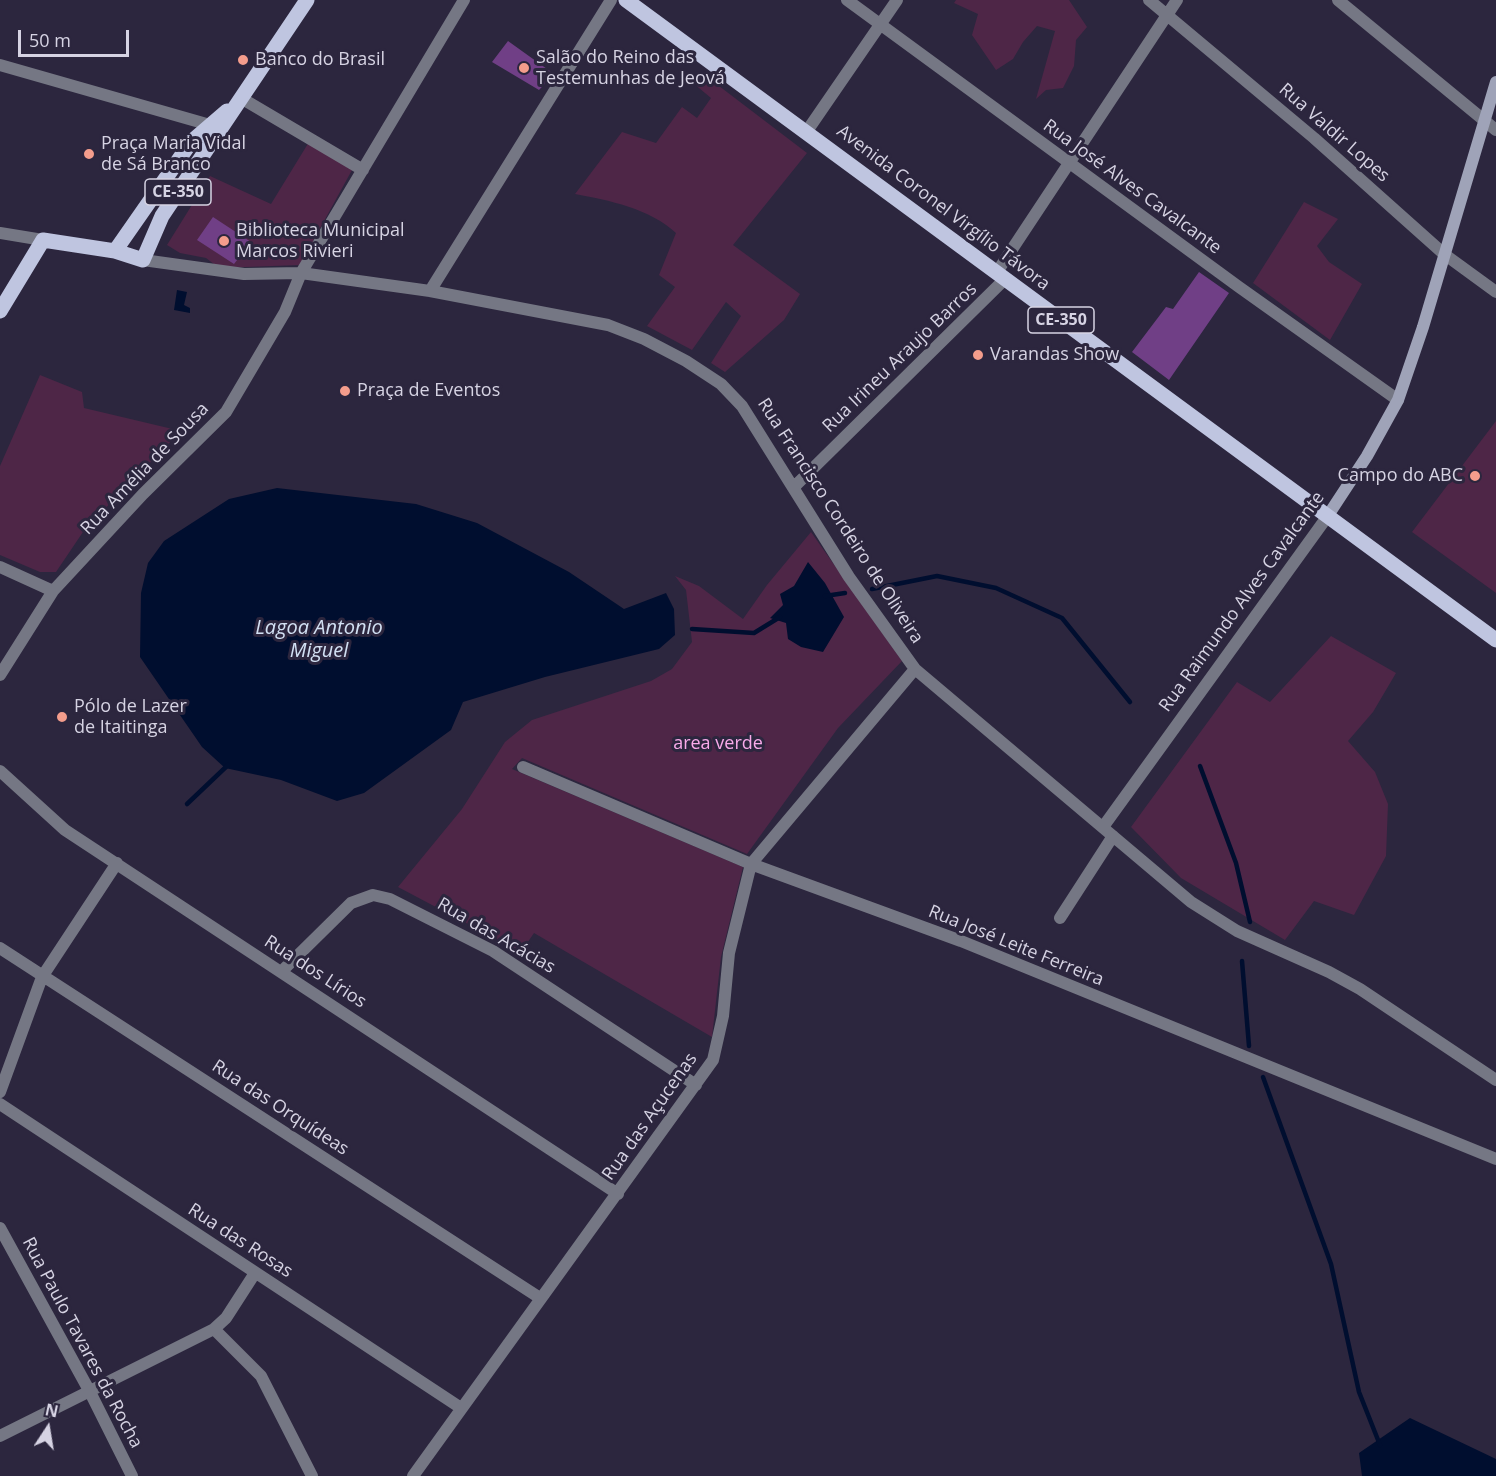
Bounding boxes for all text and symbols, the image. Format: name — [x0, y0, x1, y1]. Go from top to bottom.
scale bar — [21, 18, 132, 56]
text: 50 m — [29, 28, 71, 52]
place label: Salão do Reino das Testemunhas de Jeová — [536, 47, 725, 90]
place label: Banco do Brasil — [255, 49, 385, 71]
marker: Banco do Brasil — [236, 53, 250, 67]
marker: Salão do Reino das Testemunhas de Jeová — [517, 61, 531, 75]
street label: Rua Valdir Lopes — [1274, 79, 1394, 187]
street label: Rua José Alves Cavalcante — [1039, 115, 1225, 259]
street label: Avenida Coronel Virgílio Távora — [832, 121, 1054, 295]
place label: Praça Maria Vidal de Sá Branco — [101, 133, 246, 176]
marker: Praça Maria Vidal de Sá Branco — [82, 147, 96, 161]
road number: CE-350 — [145, 179, 211, 205]
place label: Biblioteca Municipal Marcos Rivieri — [236, 220, 404, 262]
marker: Biblioteca Municipal Marcos Rivieri — [217, 234, 231, 248]
street label: Rua Irineu Araujo Barros — [818, 279, 982, 437]
road number: CE-350 — [1028, 307, 1094, 333]
place label: Varandas Show — [990, 344, 1119, 366]
marker: Varandas Show — [971, 348, 985, 362]
place label: Praça de Eventos — [357, 380, 500, 402]
marker: Praça de Eventos — [338, 384, 352, 398]
street label: Rua Francisco Cordeiro de Oliveira — [752, 394, 928, 648]
street label: Rua Amélia de Sousa — [76, 399, 214, 539]
place label: Campo do ABC — [1338, 465, 1463, 487]
marker: Campo do ABC — [1468, 469, 1482, 483]
street label: Rua Raimundo Alves Cavalcante — [1155, 488, 1329, 716]
water label: Lagoa Antonio Miguel — [255, 616, 383, 663]
place label: Pólo de Lazer de Itaitinga — [74, 696, 187, 738]
marker: Pólo de Lazer de Itaitinga — [55, 710, 69, 724]
park label: area verde — [673, 733, 763, 755]
street label: Rua das Acácias — [433, 893, 559, 979]
street label: Rua José Leite Ferreira — [925, 901, 1107, 991]
street label: Rua dos Lírios — [260, 931, 370, 1013]
street label: Rua das Açucenas — [598, 1049, 702, 1185]
street label: Rua das Orquídeas — [208, 1056, 352, 1160]
street label: Rua das Rosas — [184, 1199, 296, 1283]
street label: Rua Paulo Tavares da Rocha — [17, 1234, 147, 1452]
north arrow — [18, 1398, 78, 1458]
text: N — [43, 1398, 60, 1423]

